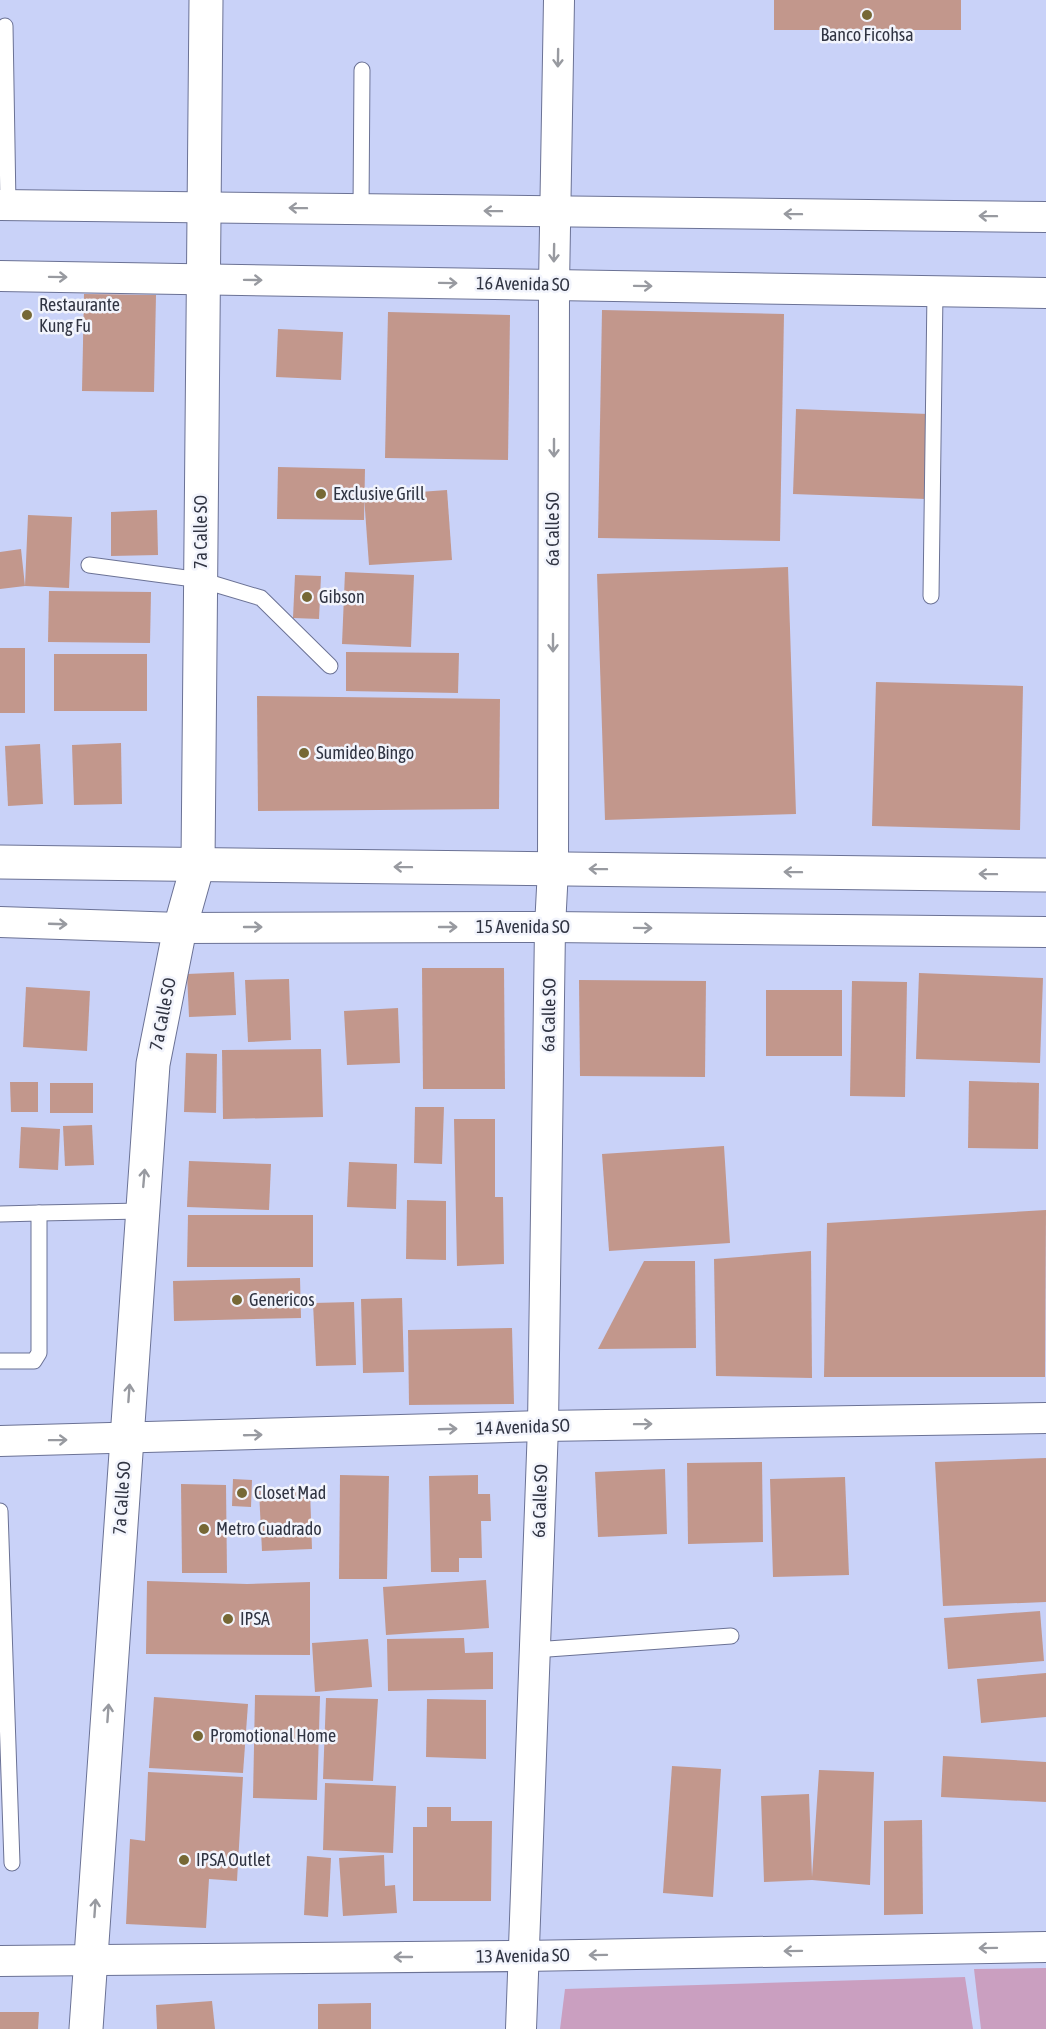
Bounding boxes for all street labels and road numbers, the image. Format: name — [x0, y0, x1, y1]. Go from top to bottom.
street label: 16 Avenida SO — [476, 272, 570, 295]
street label: 6a Calle SO — [542, 492, 563, 566]
street label: 7a Calle SO — [190, 495, 211, 569]
street label: 15 Avenida SO — [476, 916, 570, 937]
street label: 7a Calle SO — [145, 976, 180, 1052]
street label: 6a Calle SO — [537, 978, 560, 1052]
street label: 14 Avenida SO — [476, 1414, 570, 1439]
street label: 7a Calle SO — [108, 1460, 135, 1536]
street label: 6a Calle SO — [528, 1464, 551, 1538]
street label: 13 Avenida SO — [476, 1944, 570, 1967]

